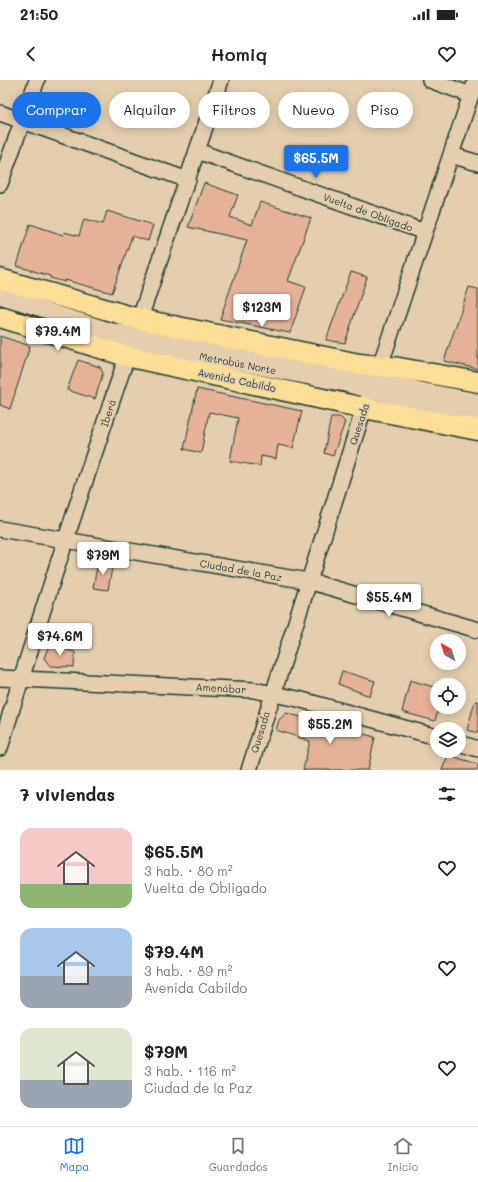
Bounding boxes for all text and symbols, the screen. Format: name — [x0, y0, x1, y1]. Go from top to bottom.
text: 21:50 — [20, 4, 58, 24]
text: Homiq — [211, 42, 267, 66]
icon: back — [20, 43, 42, 65]
icon: heart — [436, 43, 458, 65]
chip: Comprar — [12, 92, 101, 128]
chip: Alquilar — [109, 92, 190, 128]
chip: Filtros — [198, 92, 270, 128]
chip: Nuevo — [278, 92, 349, 128]
chip: Piso — [357, 92, 413, 128]
pin: $65.5M — [283, 145, 349, 179]
text: $65.5M — [293, 149, 339, 166]
street label: Vuelta de Obligado — [321, 189, 415, 235]
pin: $123M — [234, 294, 290, 328]
text: $123M — [242, 298, 282, 315]
pin: $79.4M — [25, 318, 91, 352]
text: $79.4M — [35, 322, 81, 339]
street label: Metrobús Norte — [198, 349, 278, 377]
street label: Avenida Cabildo — [197, 365, 277, 395]
street label: Iberá — [97, 397, 119, 429]
street label: Quesada — [346, 401, 372, 447]
pin: $79M — [79, 542, 127, 576]
text: $79M — [86, 546, 120, 563]
street label: Ciudad de la Paz — [199, 556, 284, 584]
pin: $55.4M — [356, 584, 422, 618]
text: $55.4M — [366, 588, 412, 605]
pin: $74.6M — [27, 623, 93, 657]
text: $74.6M — [37, 627, 83, 644]
north arrow — [430, 634, 466, 670]
map controls — [430, 634, 466, 758]
button: locate — [430, 678, 466, 714]
street label: Amenábar — [195, 680, 247, 696]
street label: Quesada — [247, 709, 273, 755]
pin: $55.2M — [297, 711, 363, 745]
text: $55.2M — [307, 715, 353, 732]
button: layers — [430, 722, 466, 758]
text: 7 viviendas — [20, 783, 115, 805]
icon: filters — [436, 783, 458, 805]
text: $65.5M — [144, 840, 204, 862]
icon: home — [52, 844, 100, 892]
icon: heart — [436, 857, 458, 879]
text: 3 hab. · 80 m² — [144, 862, 233, 879]
text: Vuelta de Obligado — [144, 879, 267, 896]
text: $79.4M — [144, 940, 204, 962]
icon: home — [52, 944, 100, 992]
icon: heart — [436, 957, 458, 979]
text: 3 hab. · 89 m² — [144, 962, 232, 979]
text: Avenida Cabildo — [144, 979, 247, 996]
text: $79M — [144, 1040, 188, 1062]
icon: home — [52, 1044, 100, 1092]
icon: heart — [436, 1057, 458, 1079]
text: 3 hab. · 116 m² — [144, 1062, 236, 1079]
text: Ciudad de la Paz — [144, 1079, 252, 1096]
tab: Mapa — [60, 1135, 89, 1174]
tab: Guardados — [209, 1135, 268, 1174]
tab: Inicio — [388, 1135, 418, 1174]

